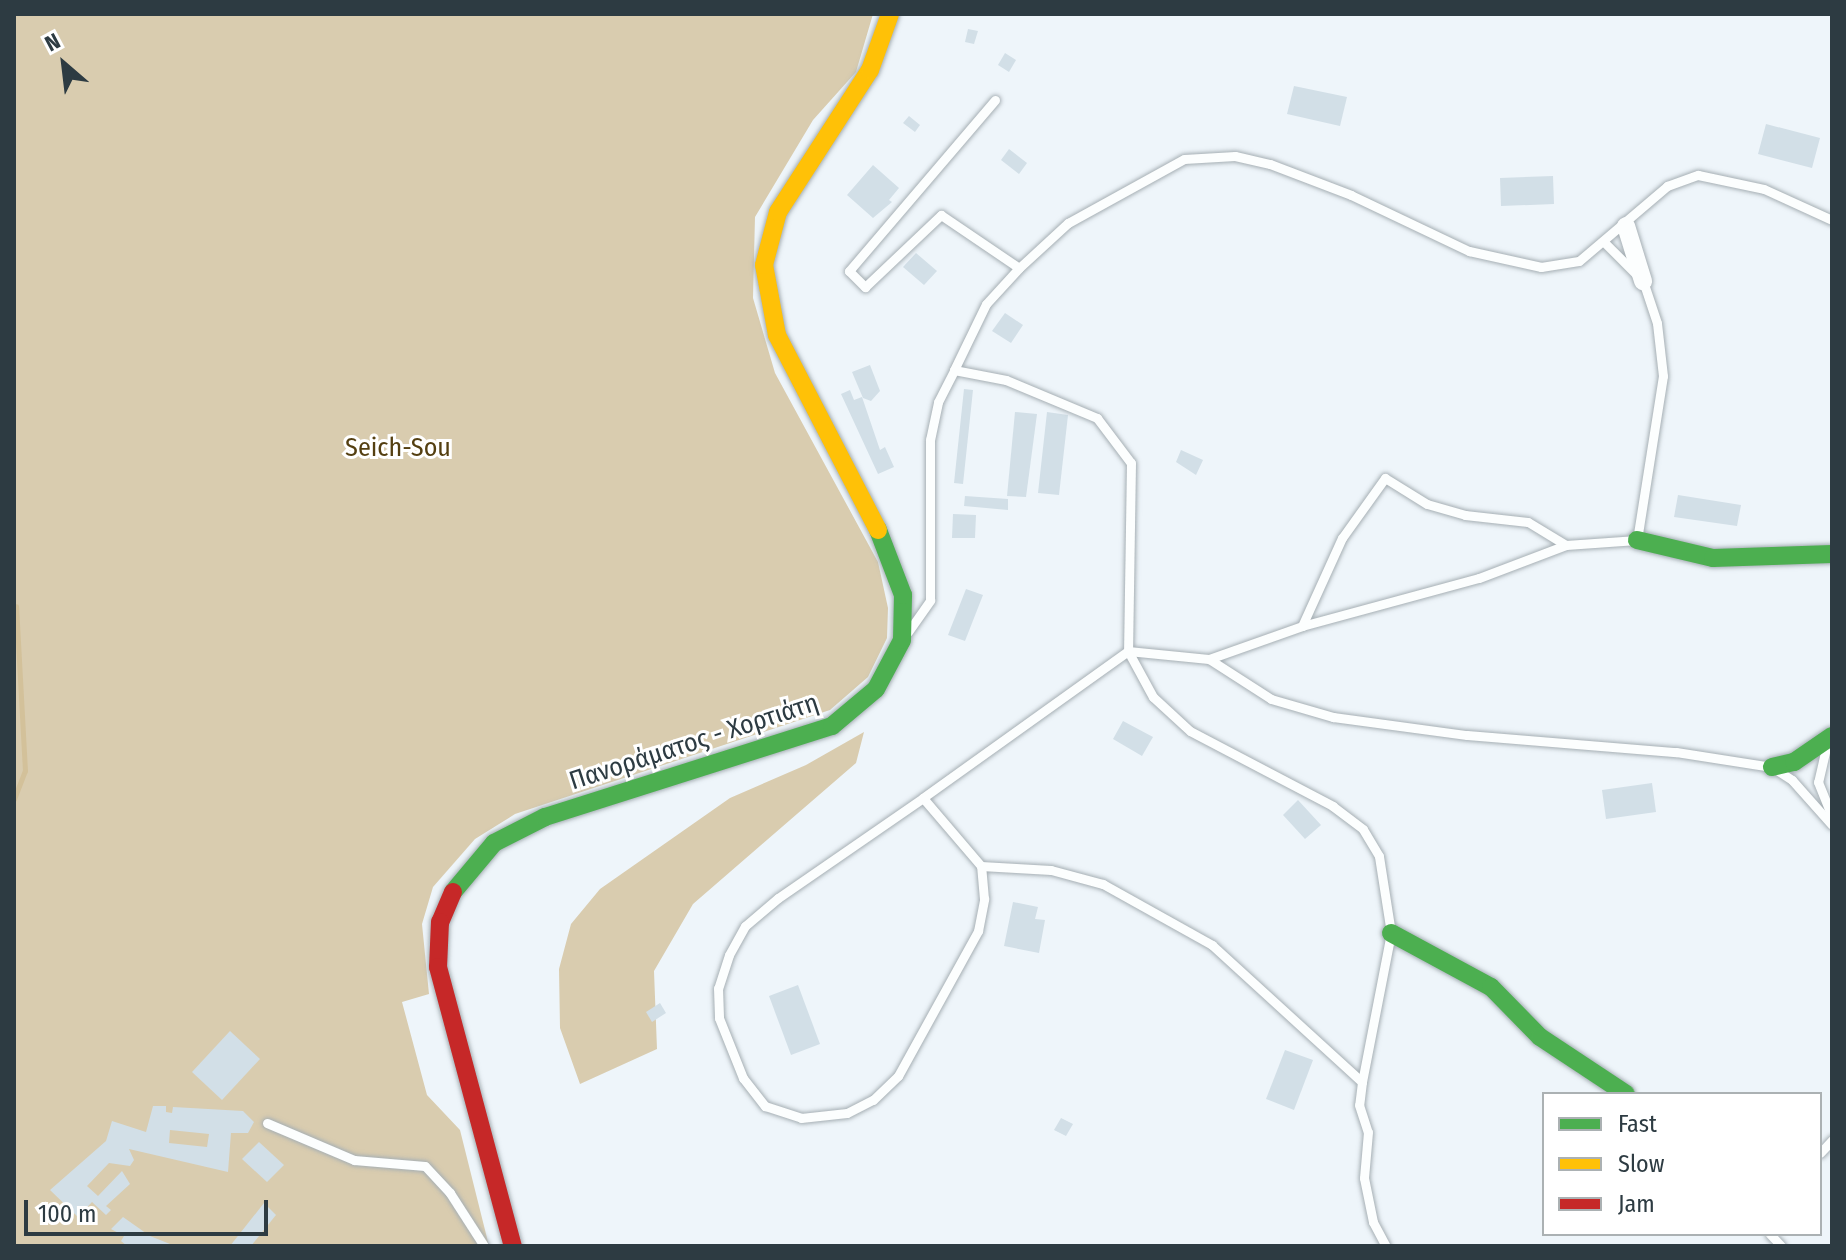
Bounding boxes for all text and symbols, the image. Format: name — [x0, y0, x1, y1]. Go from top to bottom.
north arrow — [24, 24, 104, 104]
text: N — [40, 27, 65, 57]
park label: Seich-Sou — [345, 432, 451, 464]
street label: Πανοράματος - Χορτιάτη — [566, 687, 822, 797]
legend — [1542, 1092, 1822, 1236]
text: Fast — [1618, 1110, 1657, 1138]
text: Slow — [1618, 1150, 1664, 1178]
scale bar — [28, 1184, 272, 1234]
text: Jam — [1618, 1190, 1655, 1218]
text: 100 m — [38, 1200, 96, 1228]

